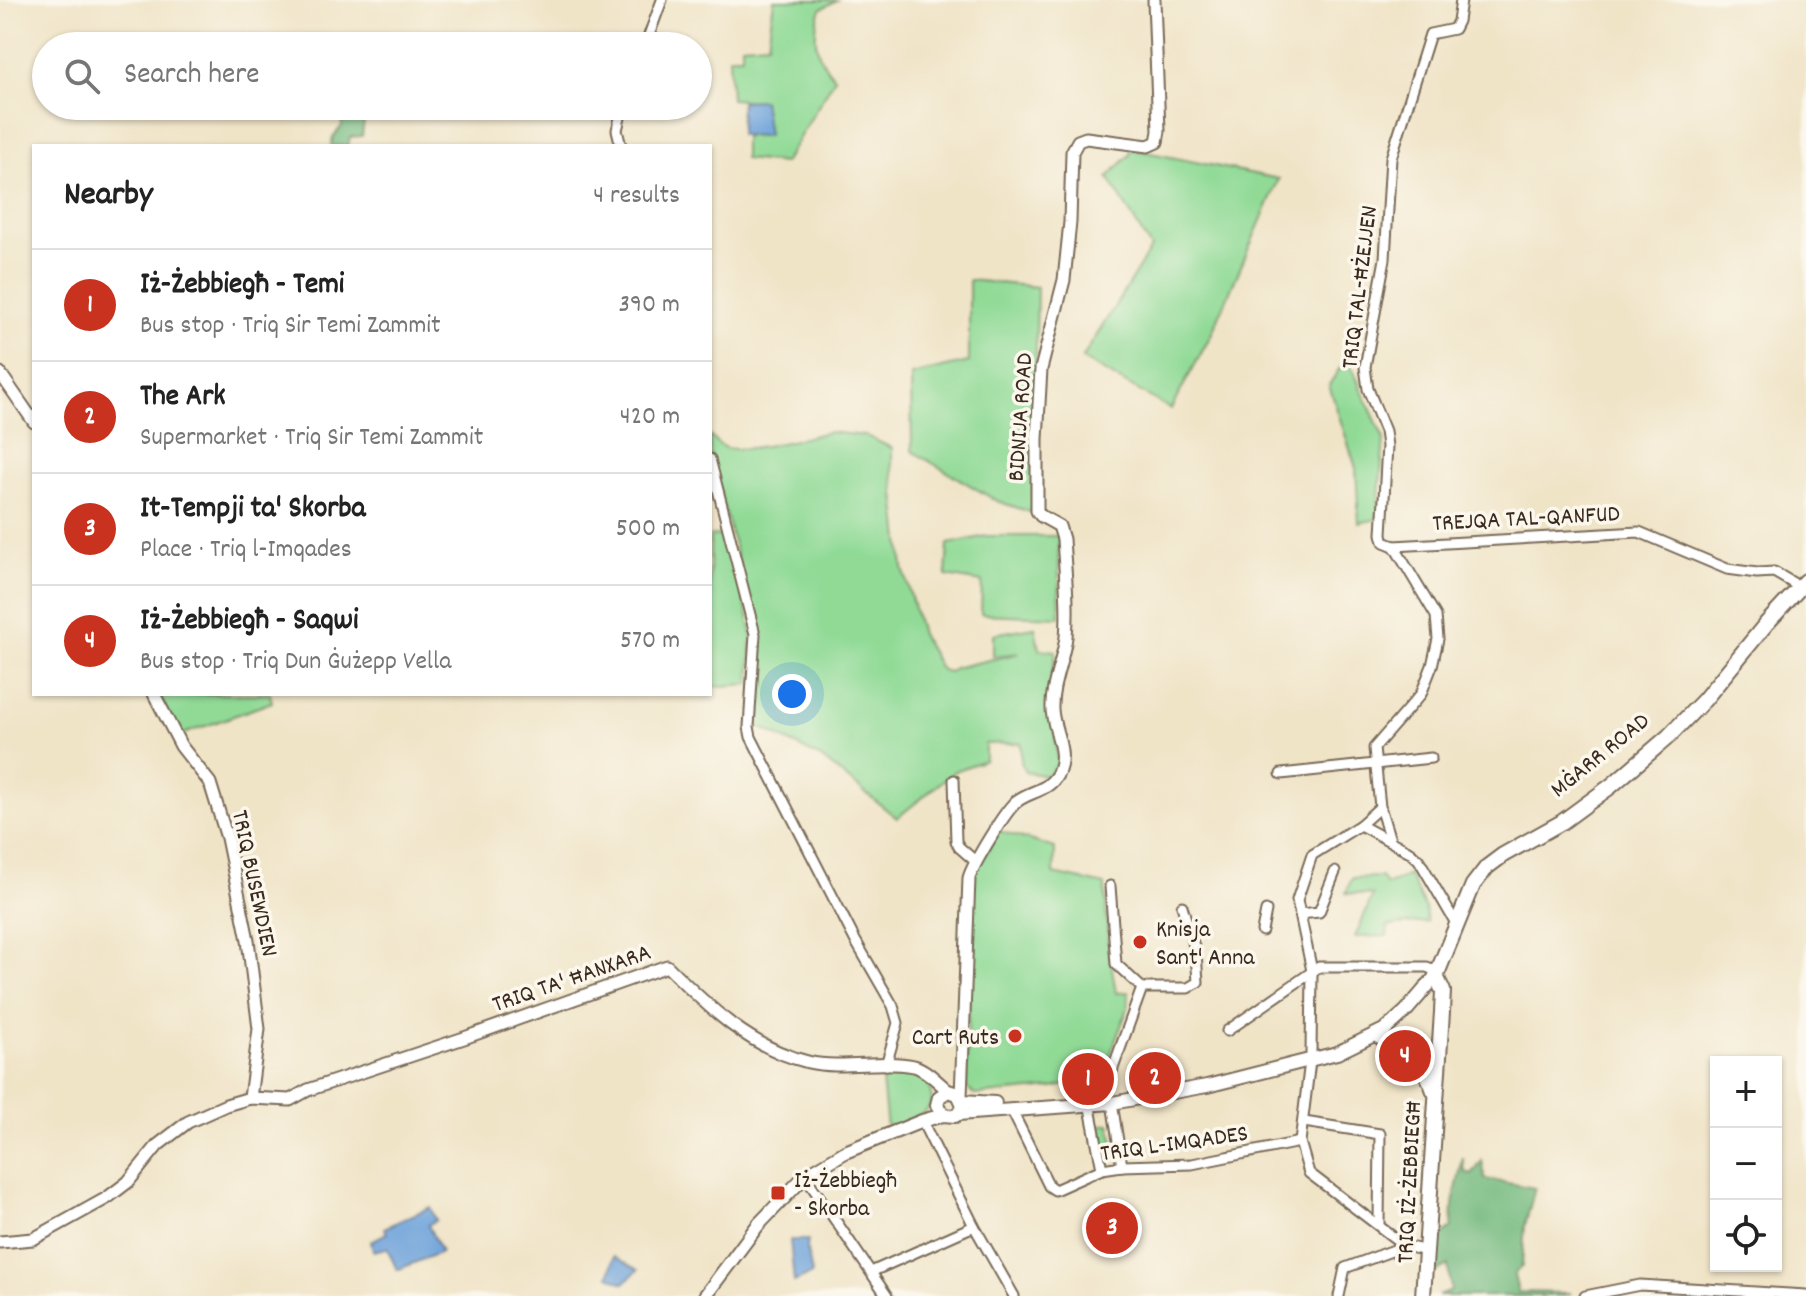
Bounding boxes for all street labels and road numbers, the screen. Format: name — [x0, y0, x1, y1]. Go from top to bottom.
street label: TRIQ TAL-ĦŻEJJEN — [1334, 204, 1388, 371]
street label: BIDNIJA ROAD — [1001, 352, 1043, 483]
street label: TREJQA TAL-QANFUD — [1431, 498, 1621, 542]
street label: MĠARR ROAD — [1544, 706, 1658, 807]
street label: TRIQ BUSEWDIEN — [221, 807, 285, 960]
street label: TRIQ TA' ĦANXARA — [488, 937, 656, 1023]
street label: TRIQ IŻ-ŻEBBIEGĦ — [1390, 1100, 1432, 1264]
street label: TRIQ L-IMQADES — [1098, 1118, 1250, 1172]

